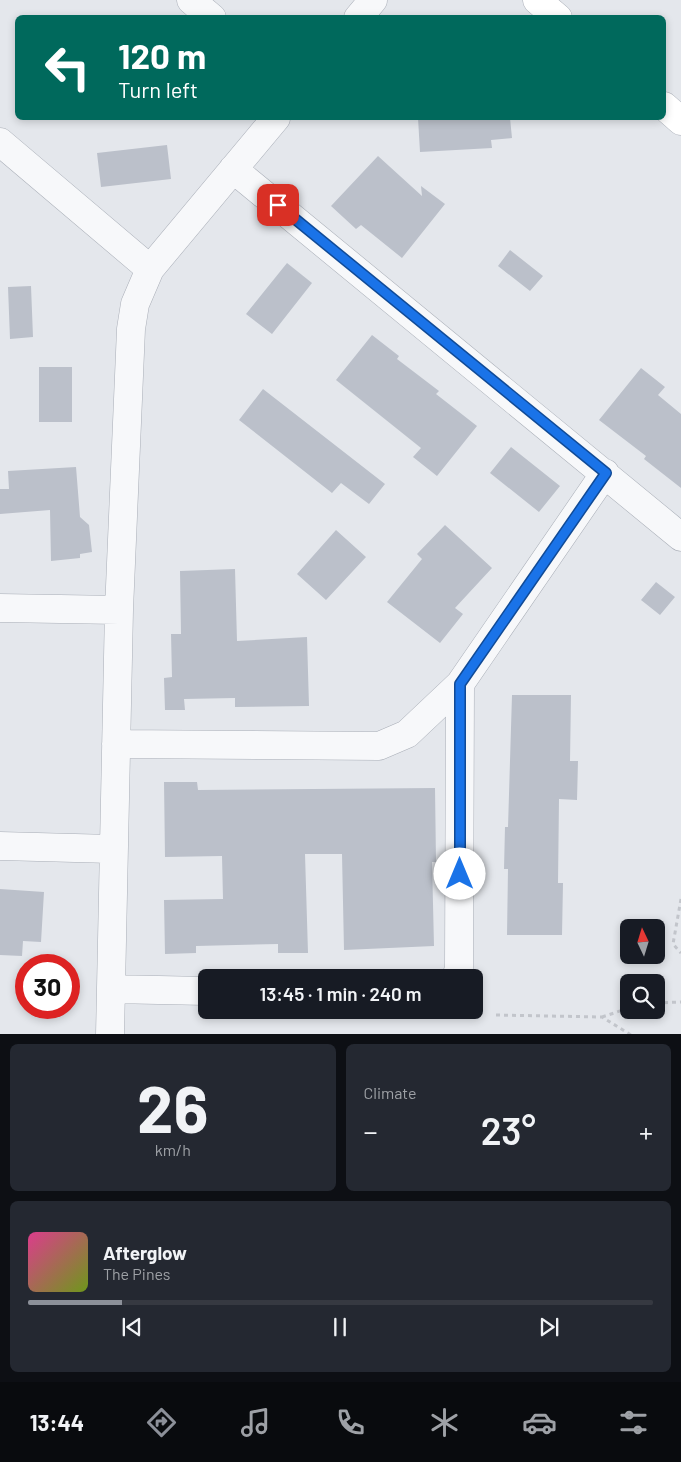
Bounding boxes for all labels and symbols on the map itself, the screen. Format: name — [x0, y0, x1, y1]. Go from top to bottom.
pin — [257, 184, 299, 226]
position arrow — [433, 847, 485, 899]
north arrow — [620, 919, 665, 964]
speed limit sign: 30 — [15, 954, 80, 1019]

